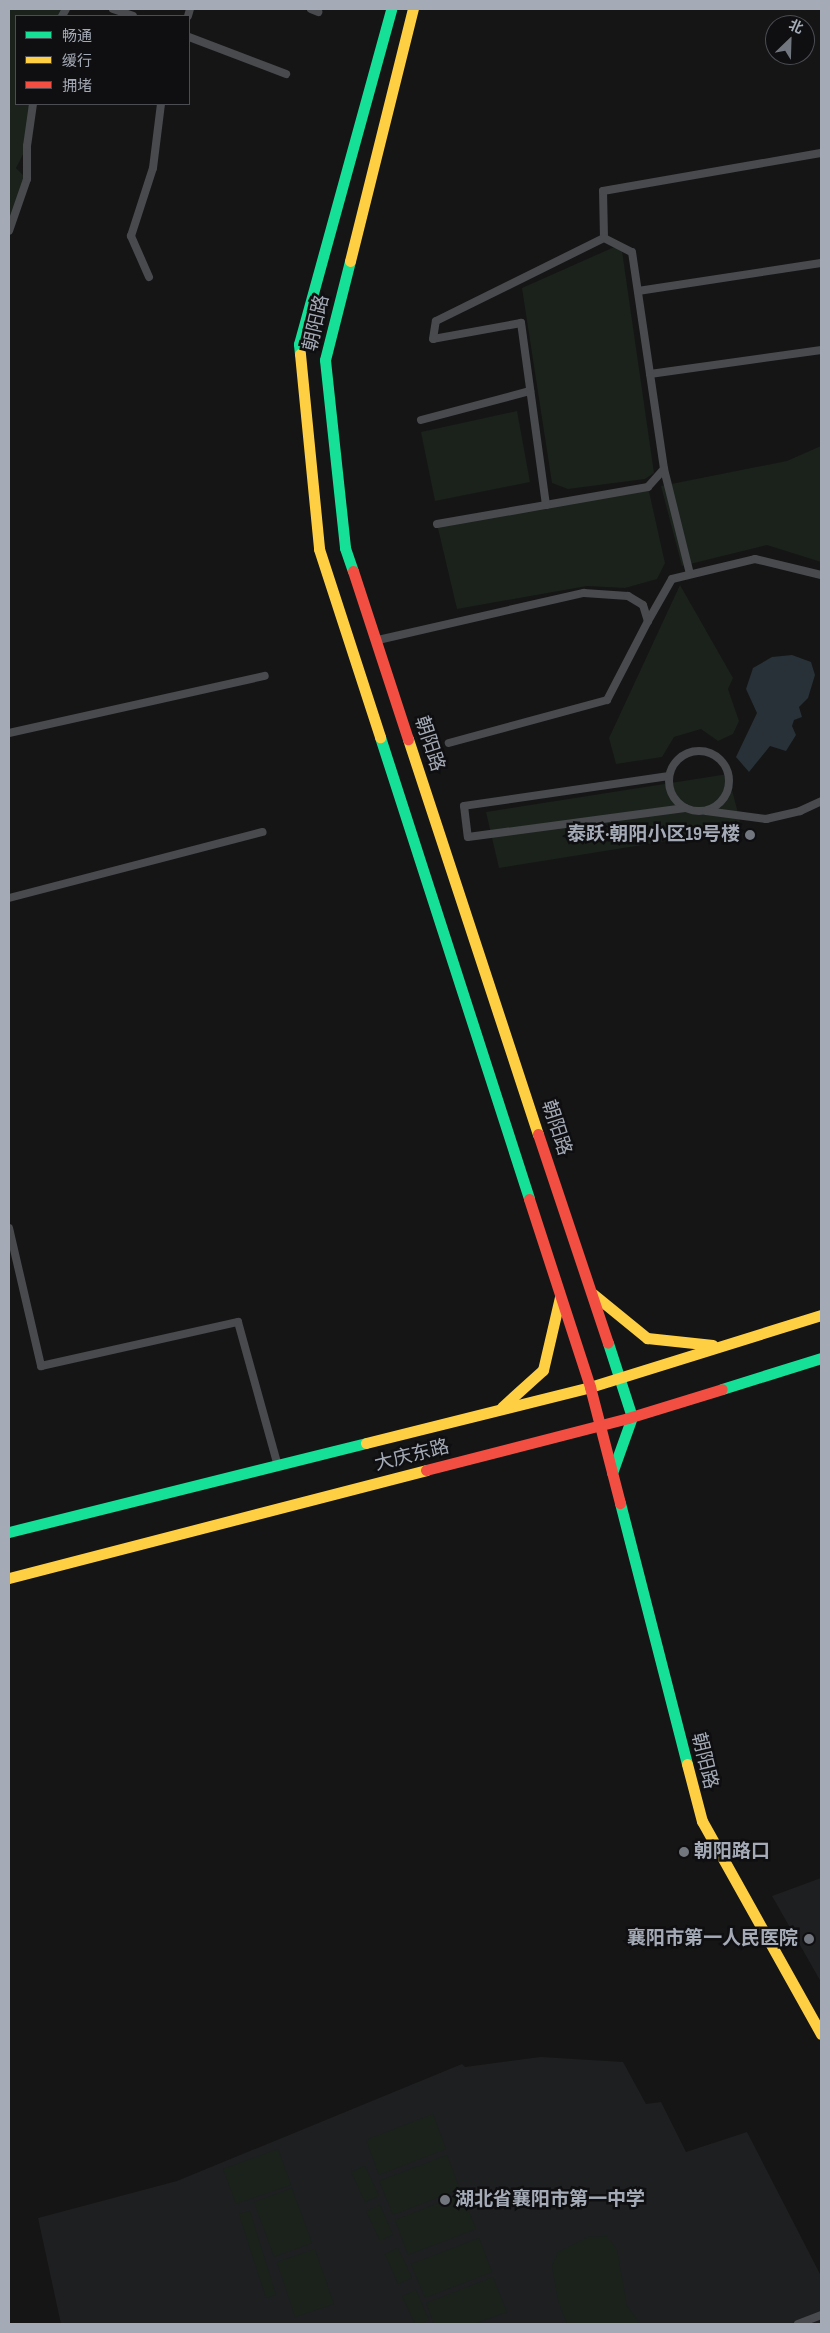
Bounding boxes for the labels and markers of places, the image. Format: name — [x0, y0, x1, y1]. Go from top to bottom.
place label: 泰跃·朝阳小区19号楼 — [567, 824, 740, 846]
marker: 泰跃·朝阳小区19号楼 — [744, 829, 756, 841]
place label: 朝阳路口 — [694, 1841, 770, 1863]
marker: 朝阳路口 — [678, 1846, 690, 1858]
place label: 襄阳市第一人民医院 — [627, 1928, 798, 1950]
marker: 襄阳市第一人民医院 — [802, 1932, 816, 1946]
place label: 湖北省襄阳市第一中学 — [455, 2189, 645, 2211]
marker: 湖北省襄阳市第一中学 — [439, 2194, 451, 2206]

